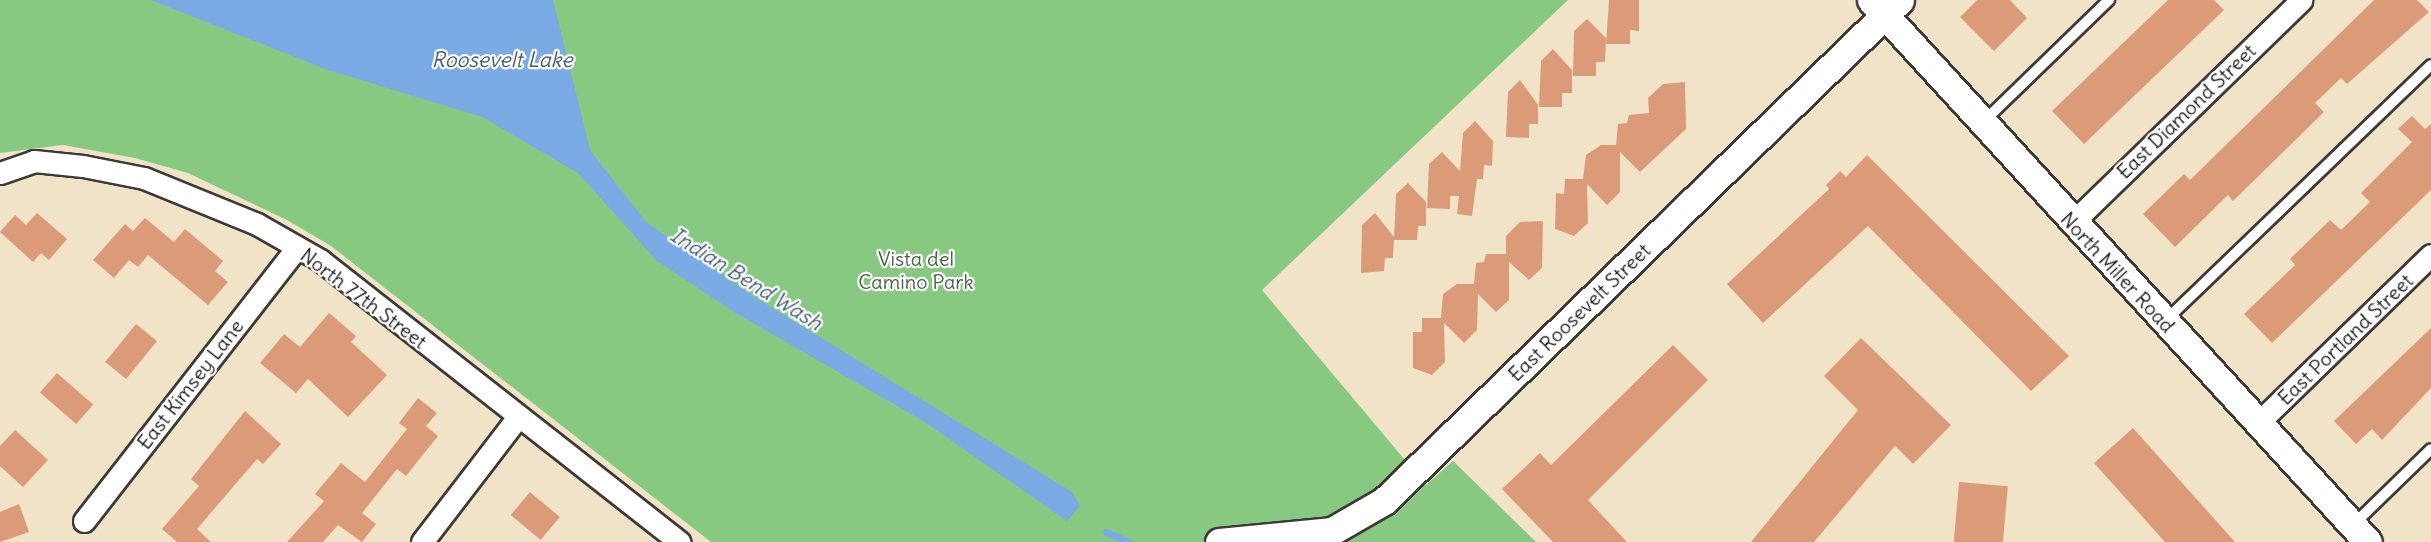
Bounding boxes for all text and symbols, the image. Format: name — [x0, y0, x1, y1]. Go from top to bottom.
street label: East Diamond Street — [2112, 39, 2260, 183]
water label: Roosevelt Lake — [431, 47, 573, 73]
street label: North Miller Road — [2056, 207, 2180, 337]
water label: Indian Bend Wash — [666, 222, 826, 336]
street label: East Roosevelt Street — [1503, 238, 1655, 386]
street label: North 77th Street — [296, 243, 432, 353]
park label: Vista del Camino Park — [858, 247, 974, 294]
street label: East Portland Street — [2272, 268, 2418, 410]
street label: East Kimsey Lane — [132, 314, 248, 454]

